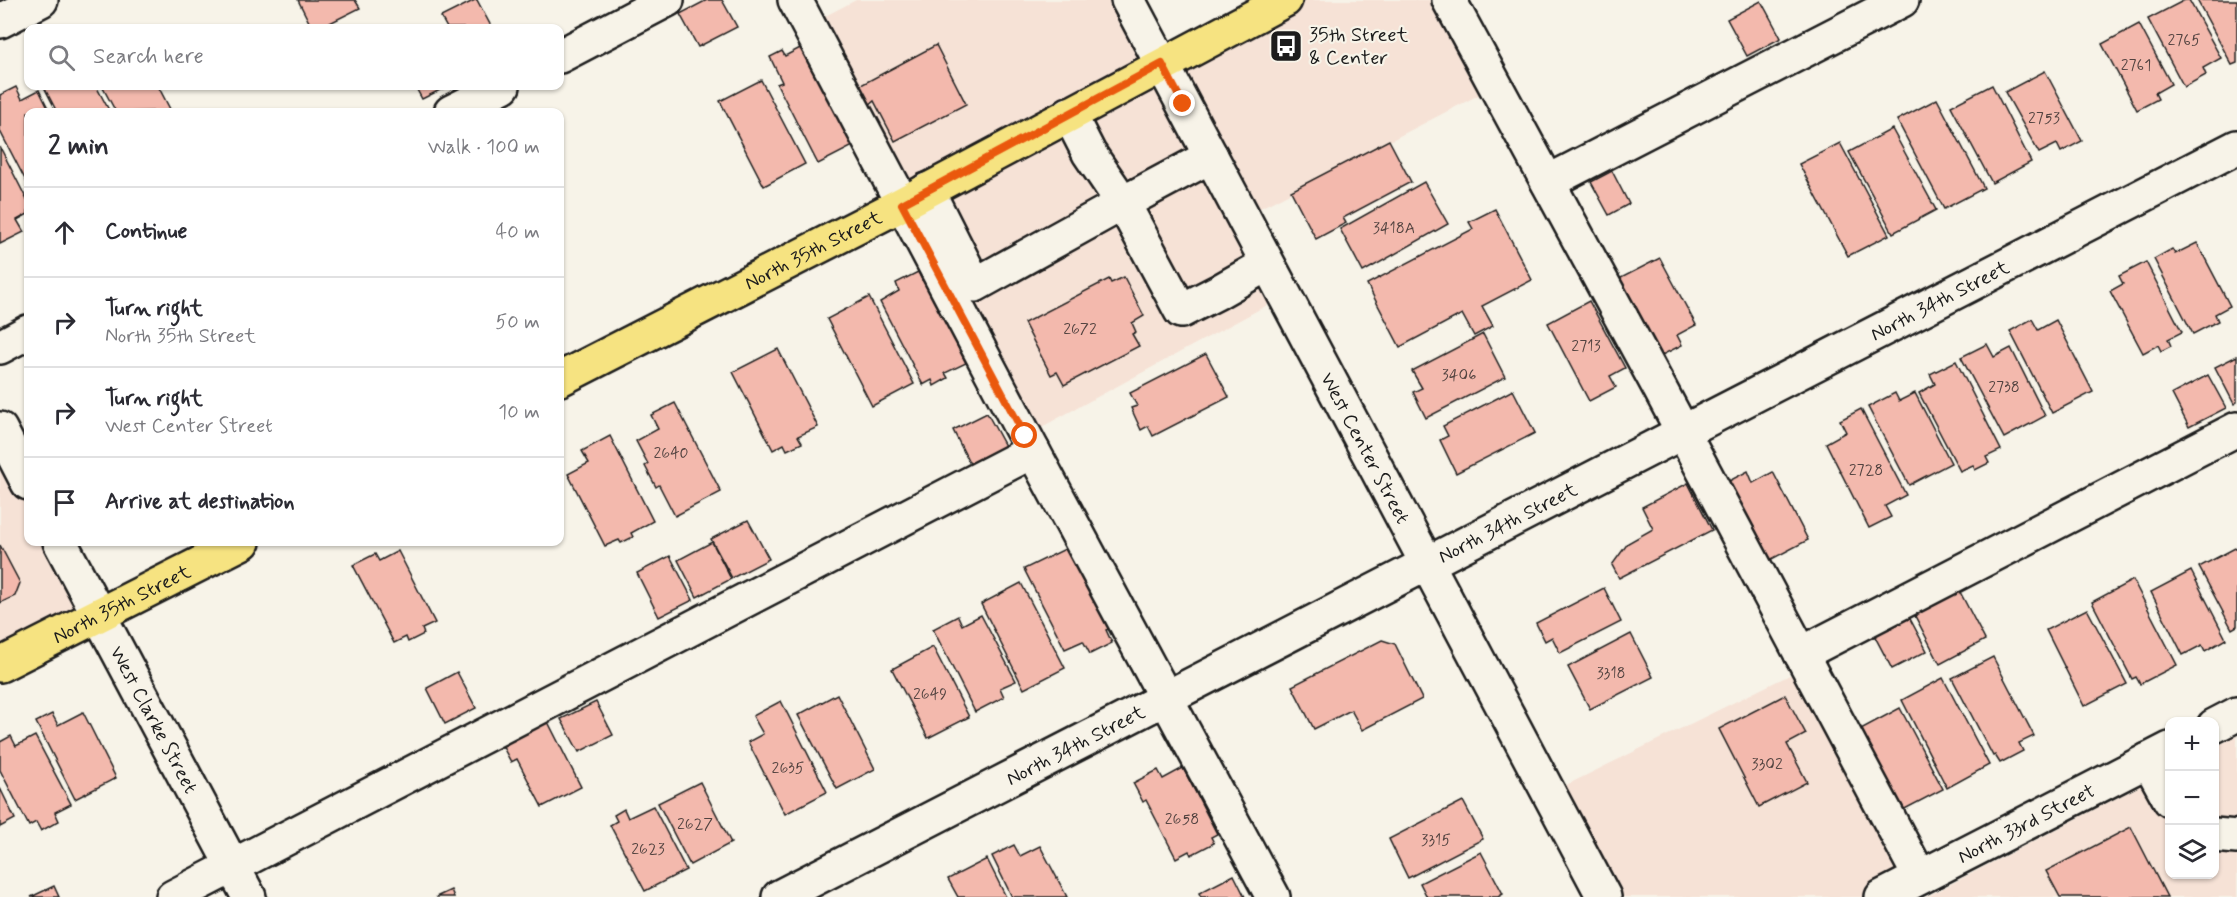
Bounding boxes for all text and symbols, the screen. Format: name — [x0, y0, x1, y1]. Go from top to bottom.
place label: 35th Street & Center — [1309, 22, 1408, 72]
search box — [24, 24, 564, 90]
bus stop icon: 35th Street & Center — [1268, 28, 1304, 64]
house number: 2765 — [2167, 30, 2201, 51]
icon: search — [45, 41, 78, 74]
text: Search here — [93, 43, 204, 71]
house number: 2761 — [2121, 55, 2151, 76]
route end — [1169, 90, 1195, 116]
house number: 2753 — [2028, 108, 2060, 129]
text: 2 min — [48, 130, 109, 164]
text: Walk · 100 m — [428, 134, 540, 161]
street label: North 35th Street — [740, 204, 887, 297]
icon: ahead — [48, 216, 81, 249]
text: Continue — [105, 218, 187, 246]
house number: 3418A — [1373, 218, 1415, 239]
text: 40 m — [496, 219, 540, 246]
street label: North 34th Street — [1866, 254, 2014, 348]
text: Turn right — [105, 295, 203, 323]
icon: right — [48, 306, 81, 339]
text: 50 m — [495, 309, 540, 336]
house number: 2672 — [1063, 319, 1097, 340]
text: North 35th Street — [105, 323, 256, 350]
house number: 2713 — [1571, 336, 1601, 357]
house number: 3406 — [1442, 365, 1476, 386]
street label: West Center Street — [1313, 368, 1416, 529]
house number: 2738 — [1988, 377, 2020, 398]
text: Turn right — [105, 385, 203, 413]
icon: right — [48, 396, 81, 429]
text: 10 m — [498, 399, 540, 426]
text: West Center Street — [105, 413, 273, 440]
route start — [1011, 422, 1037, 448]
house number: 2640 — [653, 443, 689, 464]
house number: 2728 — [1849, 460, 1883, 481]
street label: North 34th Street — [1434, 477, 1582, 571]
icon: arrive — [48, 486, 81, 519]
text: Arrive at destination — [105, 488, 295, 516]
street label: North 35th Street — [48, 559, 196, 651]
street label: West Clarke Street — [103, 642, 203, 799]
house number: 3318 — [1596, 663, 1626, 684]
house number: 2649 — [913, 684, 947, 705]
street label: North 34th Street — [1002, 699, 1150, 793]
map controls — [2165, 717, 2219, 879]
button: + — [2165, 717, 2219, 771]
house number: 3302 — [1751, 754, 1783, 775]
house number: 2635 — [772, 758, 804, 779]
button: − — [2165, 771, 2219, 825]
street label: North 33rd Street — [1953, 778, 2100, 871]
house number: 2658 — [1165, 809, 1199, 830]
house number: 2627 — [677, 814, 713, 835]
button: layers — [2165, 825, 2219, 879]
house number: 3315 — [1421, 830, 1451, 851]
house number: 2623 — [631, 839, 665, 860]

